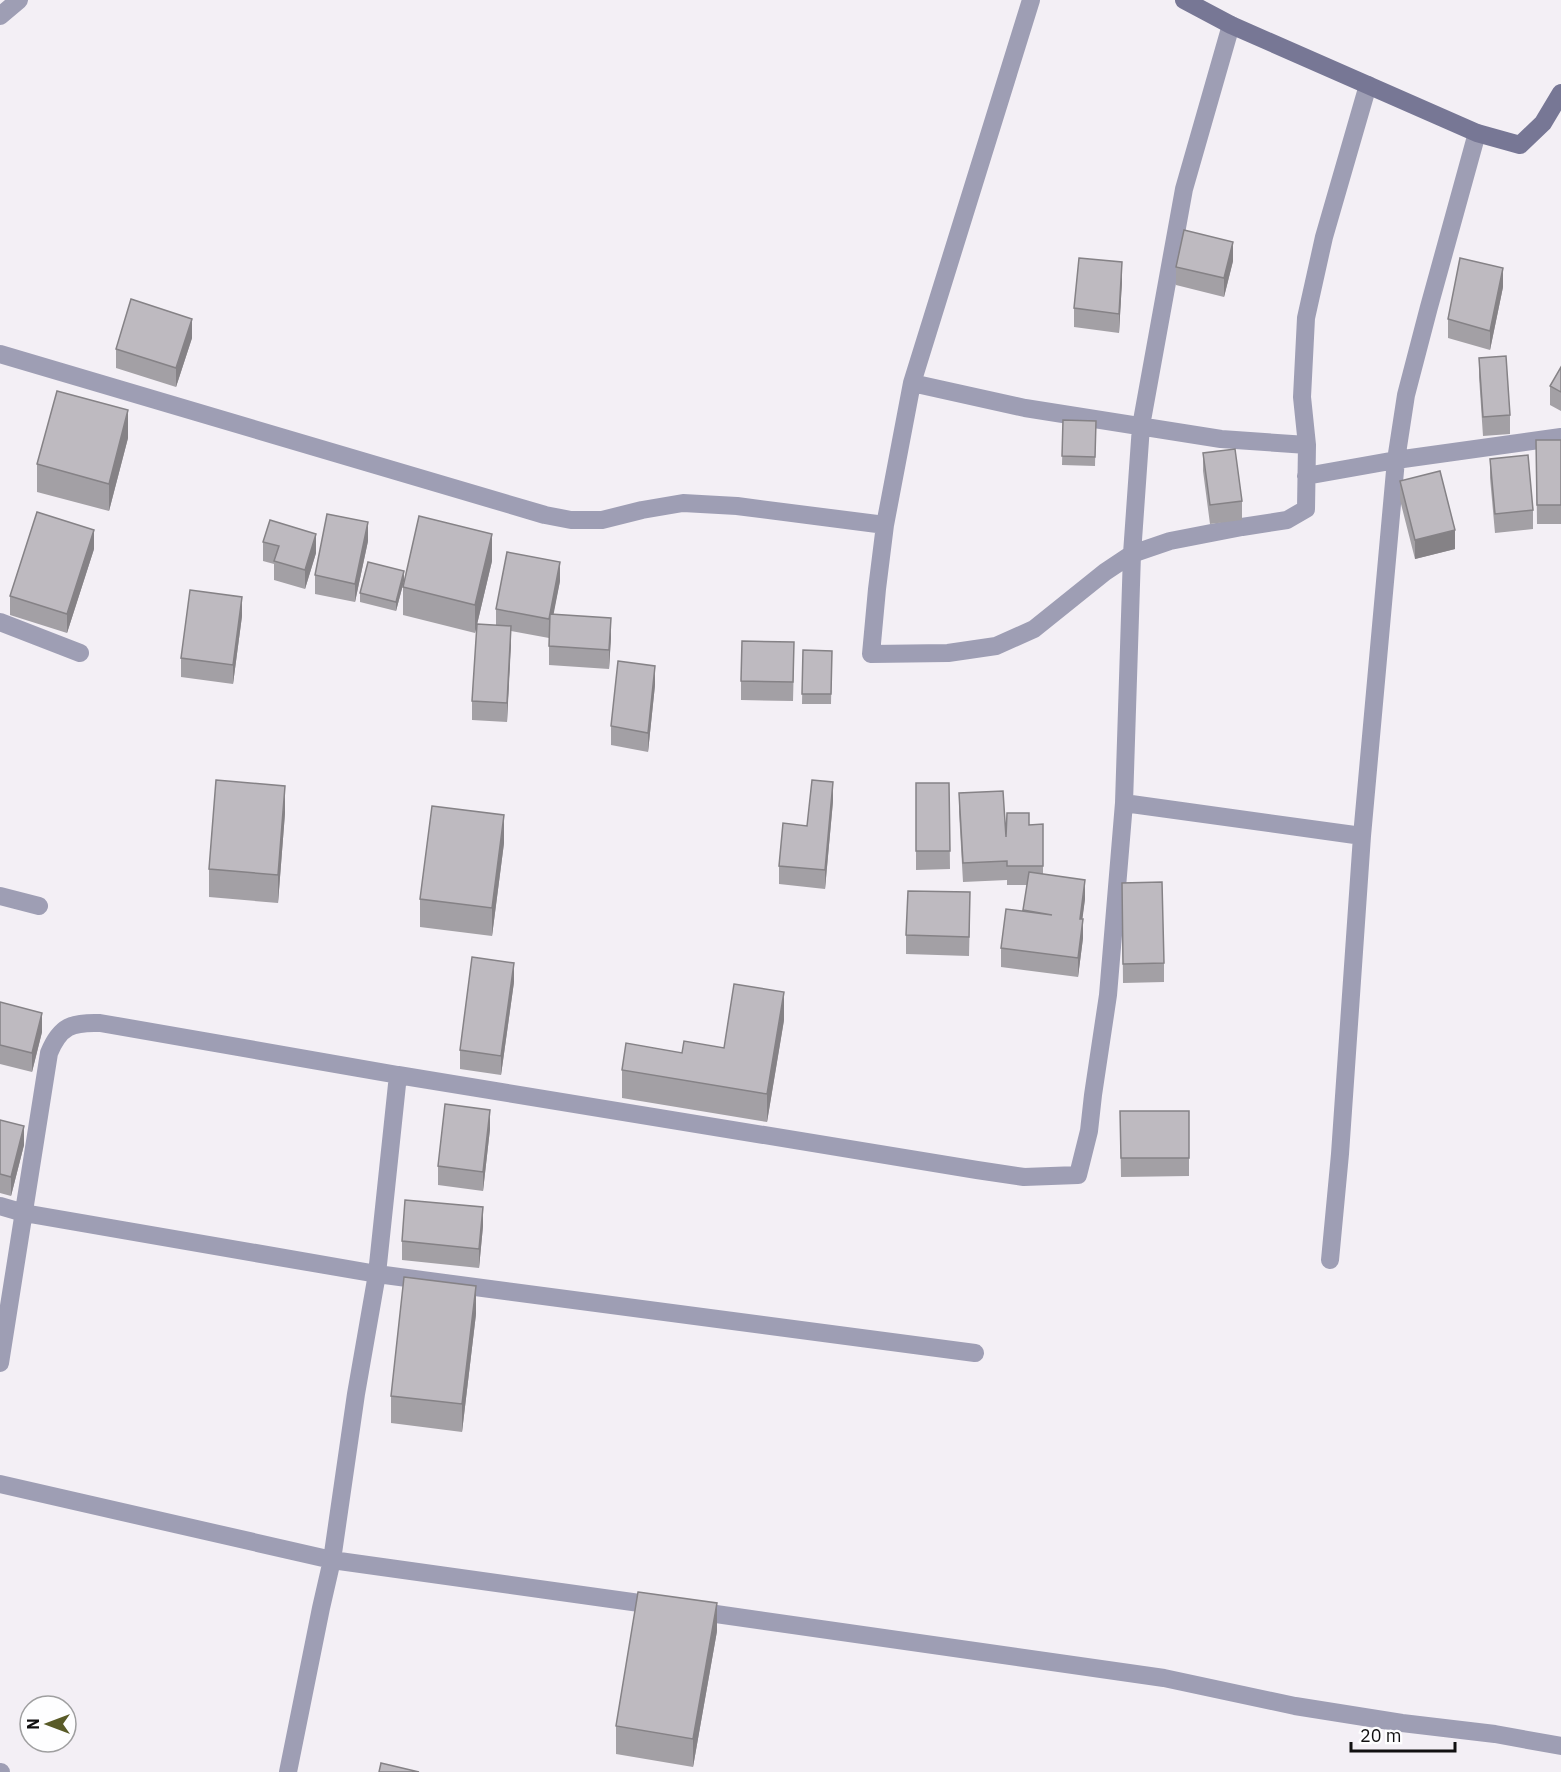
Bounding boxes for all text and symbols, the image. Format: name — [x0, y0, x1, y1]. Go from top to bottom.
north arrow — [18, 1694, 78, 1754]
scale bar — [1351, 1715, 1454, 1753]
text: N — [23, 1718, 43, 1730]
text: 20 m — [1360, 1724, 1402, 1747]

